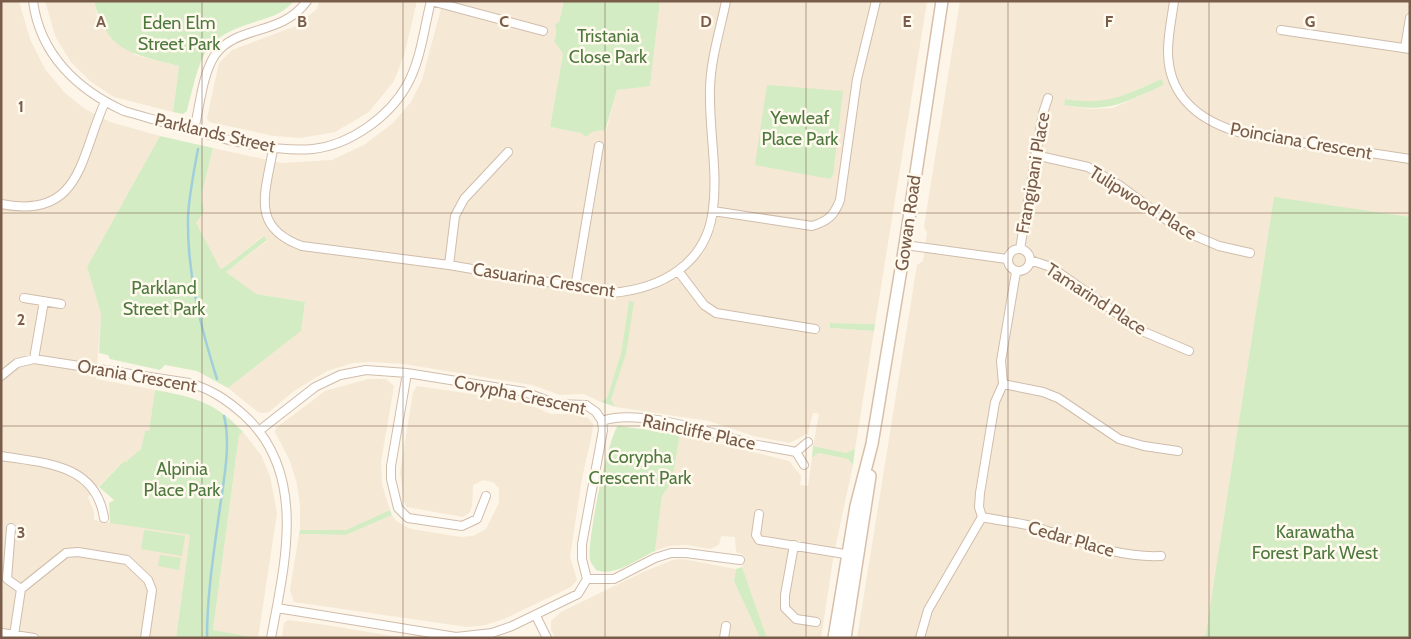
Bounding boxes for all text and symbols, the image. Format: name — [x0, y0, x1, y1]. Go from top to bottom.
text: A — [96, 12, 106, 31]
park label: Eden Elm Street Park — [138, 12, 221, 55]
text: B — [297, 12, 307, 31]
text: C — [499, 12, 509, 31]
text: D — [700, 12, 712, 31]
text: E — [902, 12, 912, 31]
text: F — [1105, 12, 1114, 31]
text: G — [1305, 12, 1315, 31]
park label: Tristania Close Park — [569, 25, 648, 68]
text: 1 — [18, 97, 24, 116]
park label: Yewleaf Place Park — [762, 107, 839, 150]
street label: Parklands Street — [153, 108, 277, 158]
street label: Frangipani Place — [1011, 111, 1055, 235]
street label: Poinciana Crescent — [1228, 118, 1374, 164]
street label: Tulipwood Place — [1085, 161, 1201, 245]
street label: Gowan Road — [890, 174, 926, 272]
street label: Casuarina Crescent — [471, 258, 617, 302]
street label: Tamarind Place — [1042, 258, 1150, 340]
park label: Parkland Street Park — [123, 277, 206, 320]
text: 2 — [17, 310, 25, 329]
street label: Orania Crescent — [76, 355, 198, 397]
street label: Corypha Crescent — [452, 370, 588, 420]
street label: Raincliffe Place — [641, 409, 757, 455]
park label: Corypha Crescent Park — [589, 446, 692, 489]
park label: Alpinia Place Park — [144, 458, 221, 501]
street label: Cedar Place — [1025, 516, 1117, 562]
park label: Karawatha Forest Park West — [1252, 521, 1378, 564]
text: 3 — [17, 523, 25, 542]

